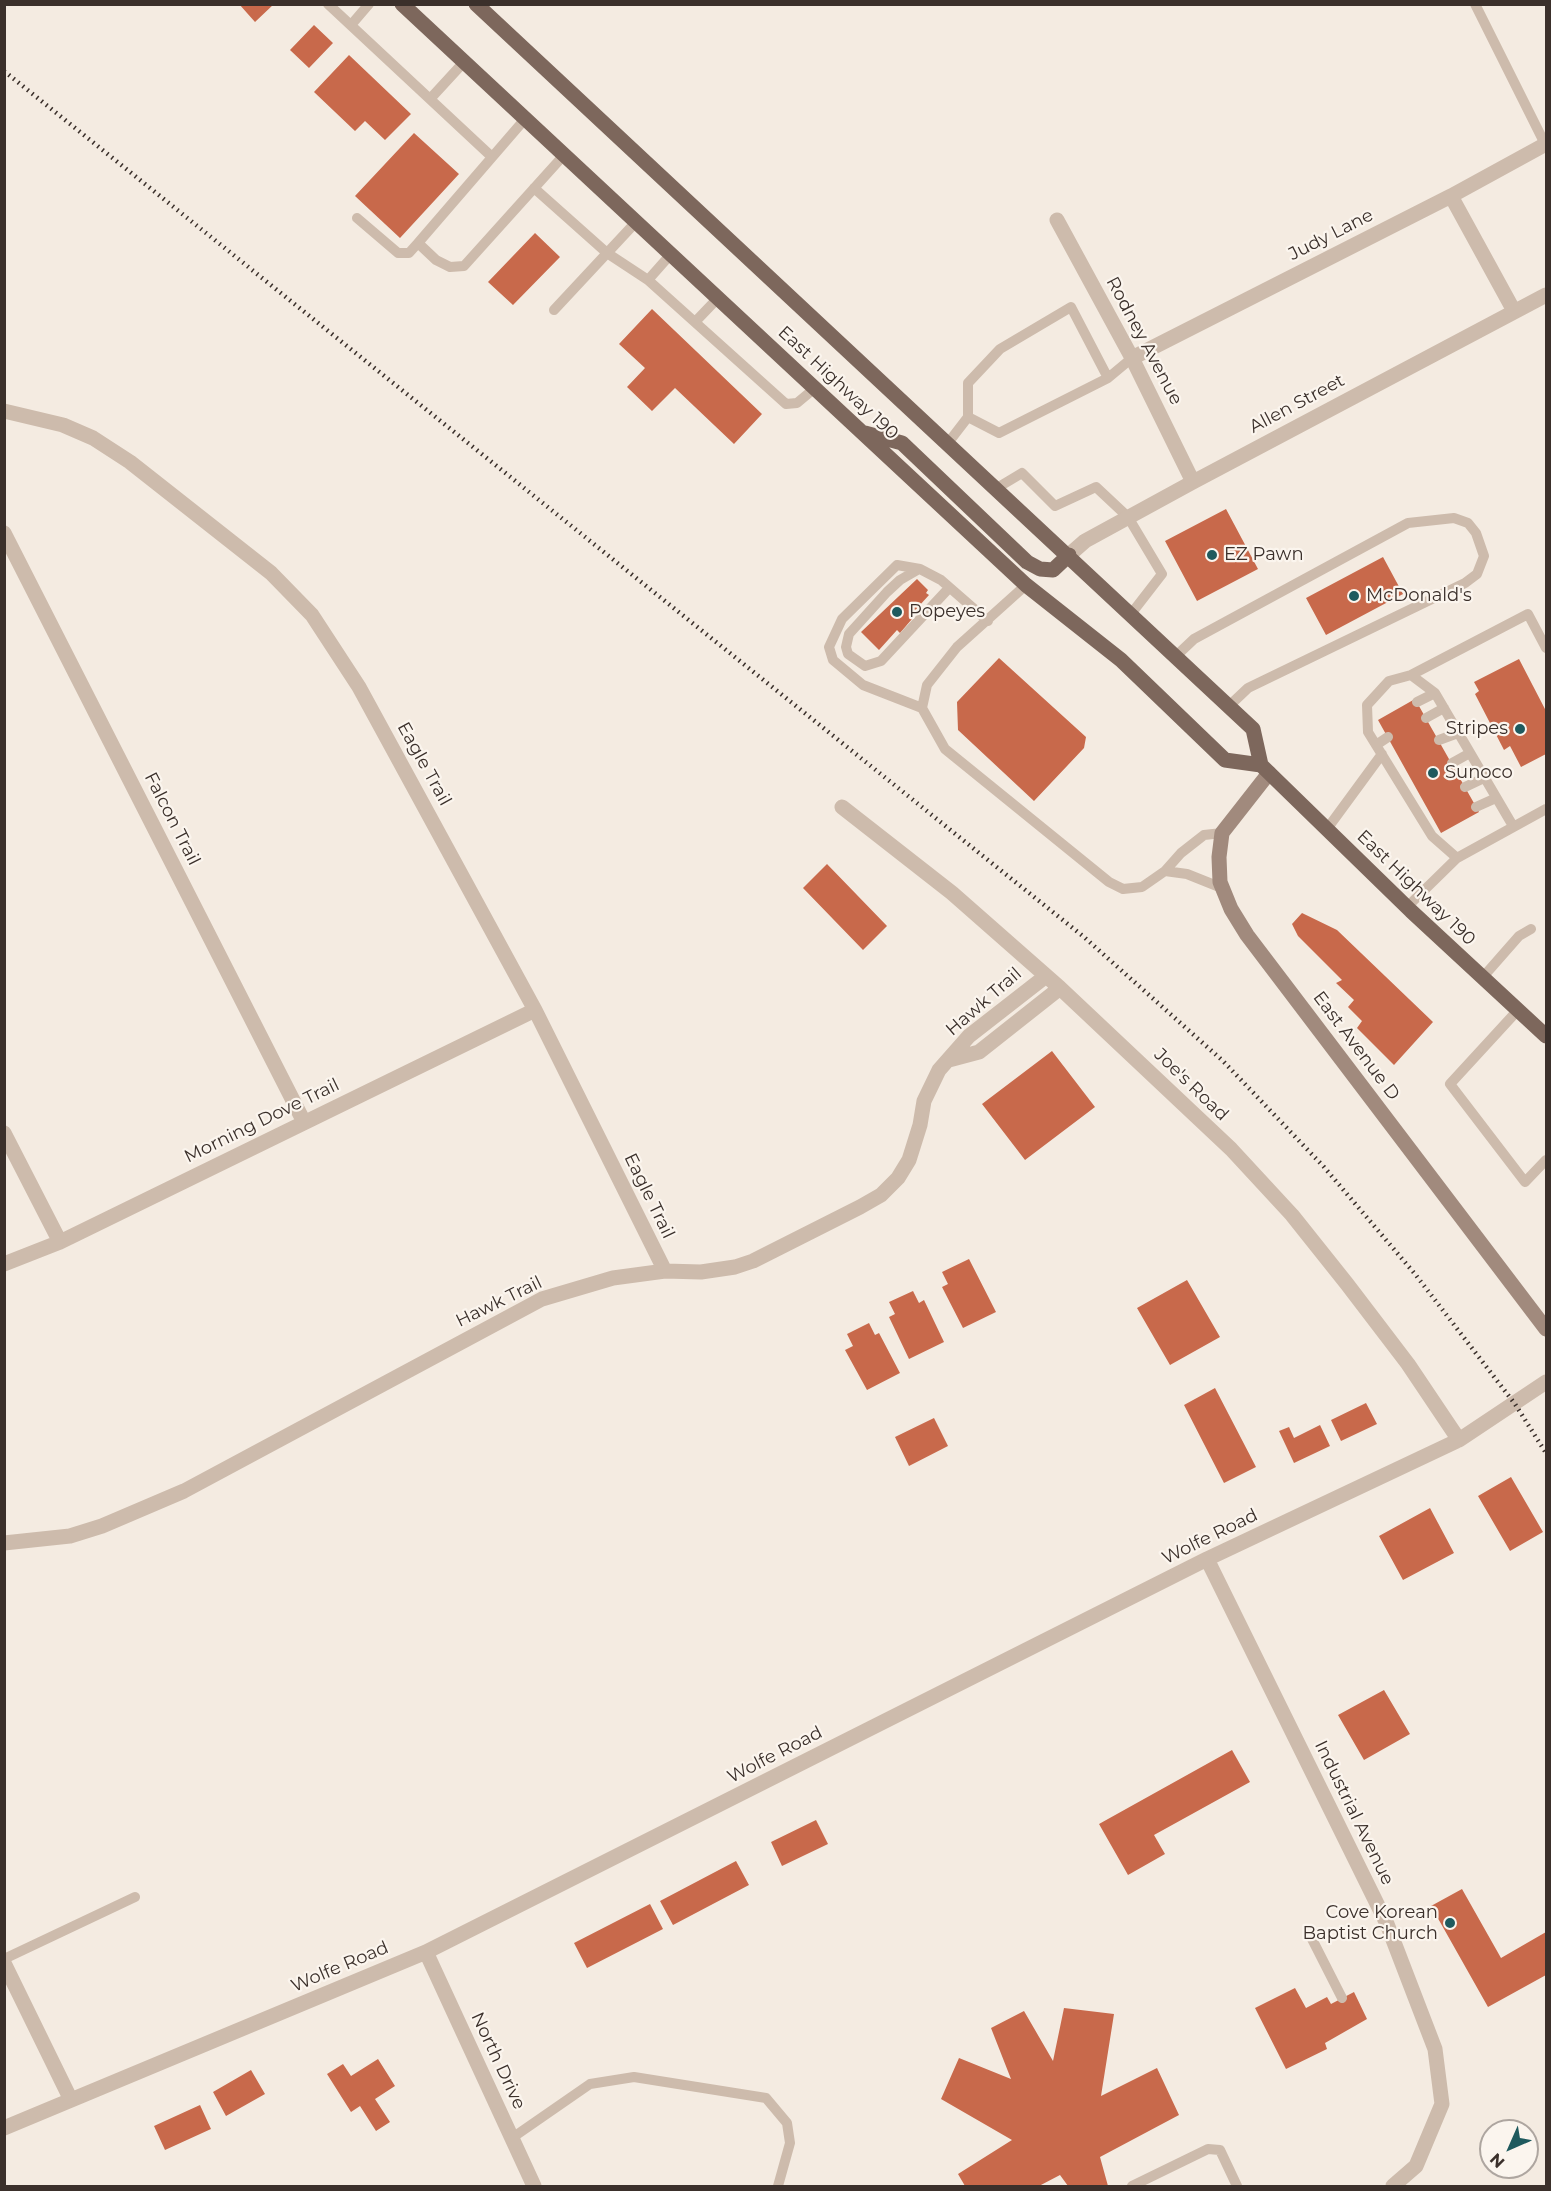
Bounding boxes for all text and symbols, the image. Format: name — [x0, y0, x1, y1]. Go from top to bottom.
street label: Judy Lane — [1285, 204, 1377, 266]
street label: Rodney Avenue — [1101, 273, 1187, 409]
street label: East Highway 190 — [773, 322, 903, 444]
street label: Allen Street — [1246, 370, 1348, 438]
place label: EZ Pawn — [1224, 544, 1304, 566]
marker: EZ Pawn — [1205, 548, 1219, 562]
place label: McDonald's — [1366, 585, 1472, 607]
marker: McDonald's — [1347, 589, 1361, 603]
place label: Popeyes — [909, 601, 985, 623]
marker: Popeyes — [890, 605, 904, 619]
street label: Eagle Trail — [392, 718, 456, 810]
place label: Stripes — [1446, 718, 1508, 740]
marker: Stripes — [1513, 722, 1527, 736]
place label: Sunoco — [1445, 762, 1513, 784]
marker: Sunoco — [1426, 766, 1440, 780]
street label: Falcon Trail — [139, 769, 205, 869]
street label: East Highway 190 — [1352, 826, 1480, 950]
street label: Hawk Trail — [942, 963, 1026, 1041]
street label: East Avenue D — [1308, 987, 1404, 1105]
street label: Joe's Road — [1149, 1044, 1233, 1126]
street label: Morning Dove Trail — [181, 1074, 343, 1168]
street label: Eagle Trail — [619, 1150, 679, 1242]
street label: Hawk Trail — [452, 1272, 546, 1332]
street label: Wolfe Road — [1159, 1505, 1261, 1569]
street label: Wolfe Road — [724, 1722, 826, 1788]
street label: Industrial Avenue — [1310, 1737, 1398, 1889]
place label: Cove Korean Baptist Church — [1302, 1902, 1438, 1944]
marker: Cove Korean Baptist Church — [1443, 1916, 1457, 1930]
street label: Wolfe Road — [288, 1937, 392, 1997]
street label: North Drive — [466, 2009, 530, 2113]
north arrow — [1479, 2119, 1539, 2179]
text: N — [1486, 2149, 1509, 2172]

